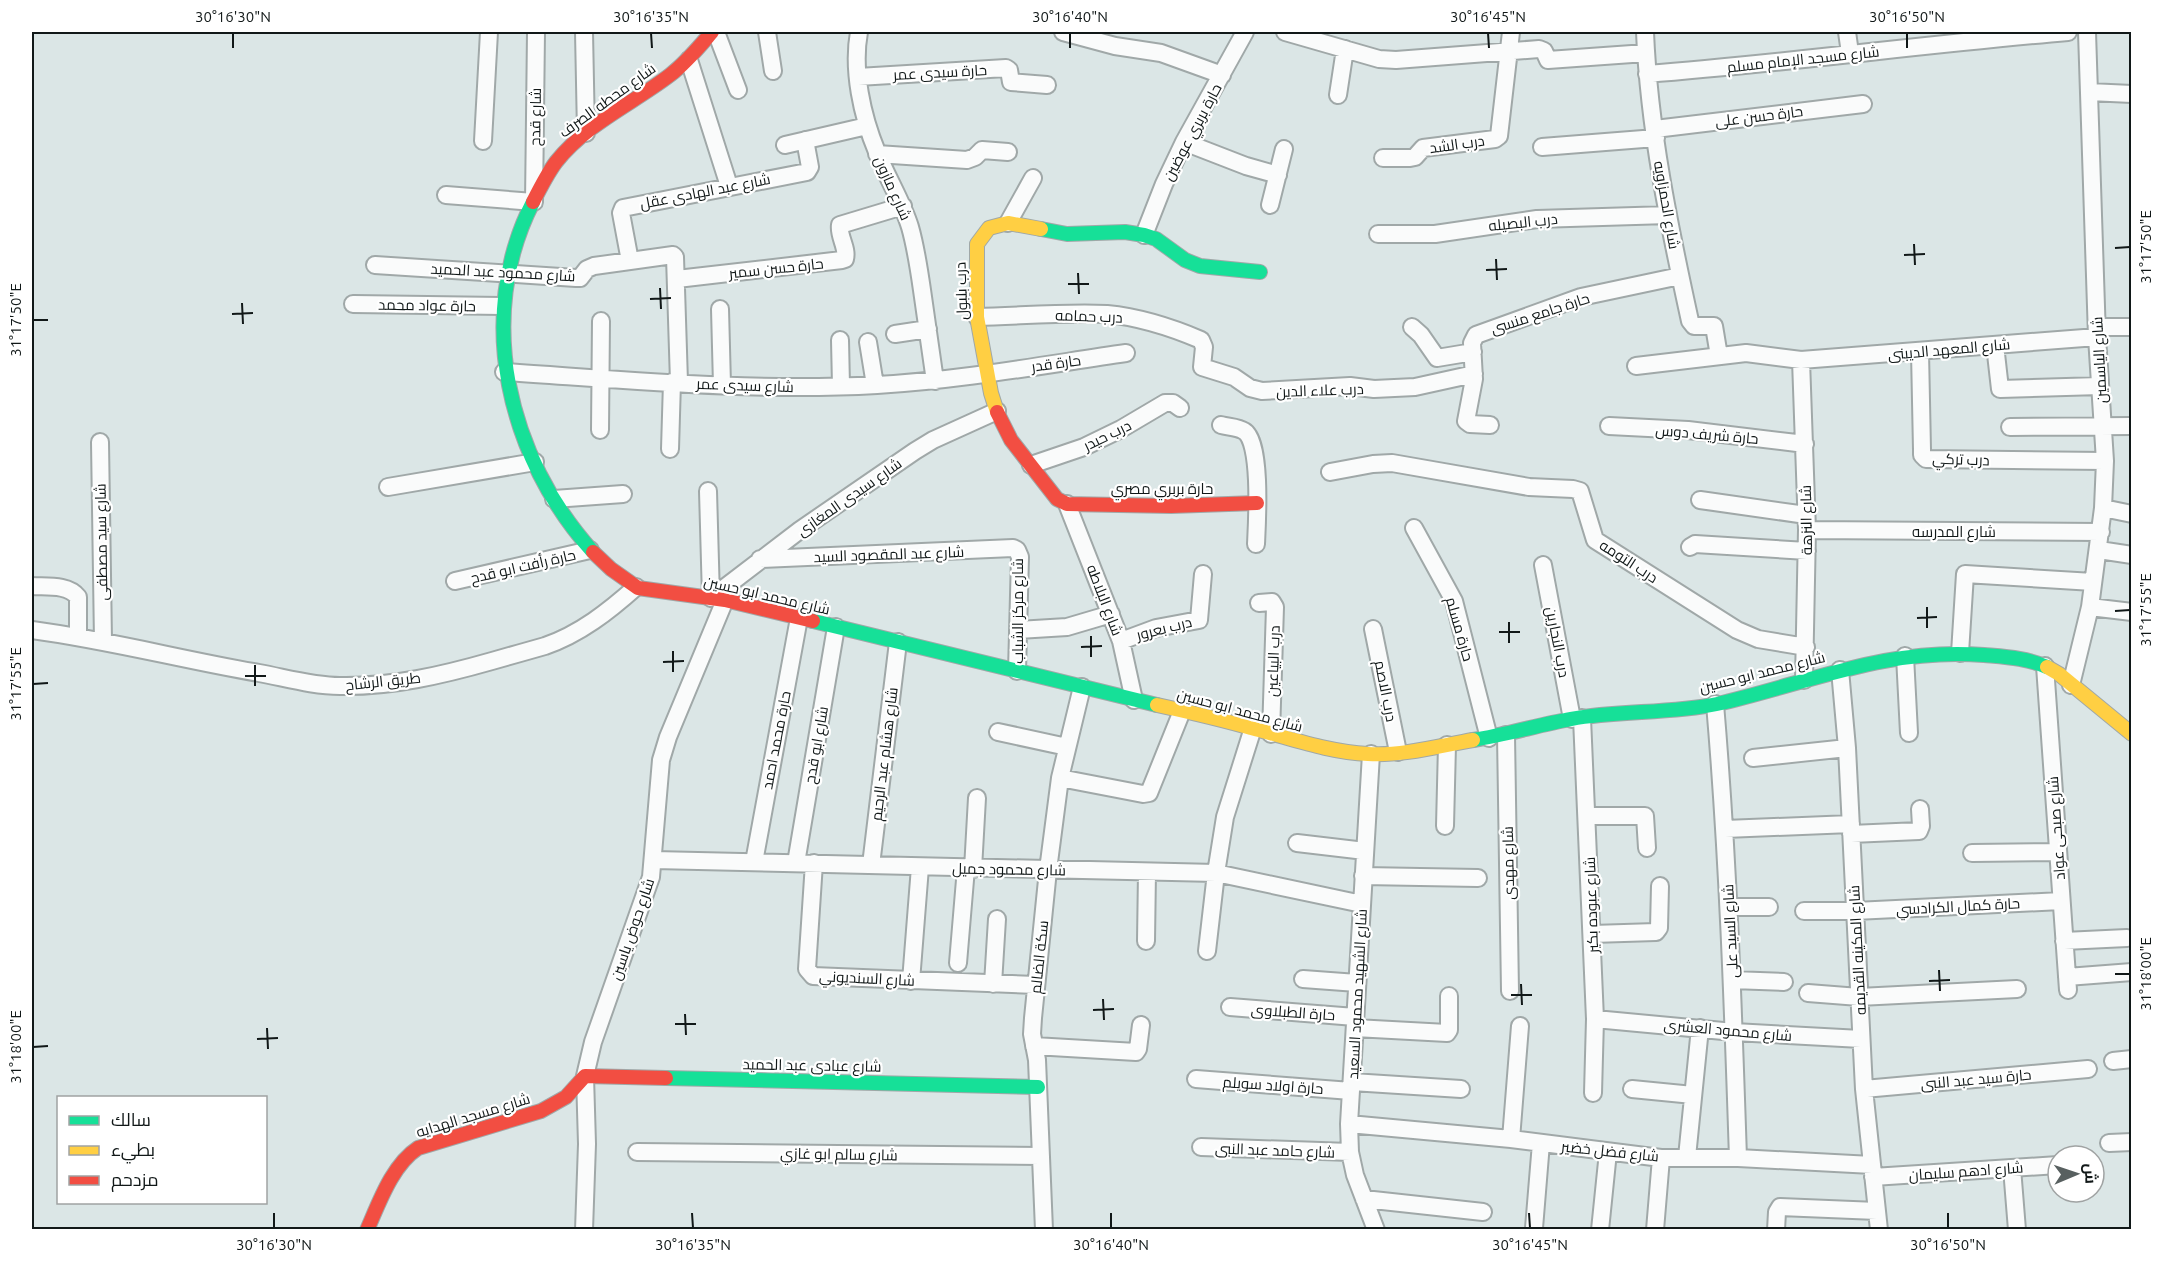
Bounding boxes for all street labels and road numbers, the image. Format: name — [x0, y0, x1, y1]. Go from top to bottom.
street label: شارع مسجد الإمام مسلم — [1726, 43, 1880, 78]
street label: شارع محطه الصرف — [556, 59, 660, 143]
street label: حارة سيدى عمر — [892, 61, 988, 85]
street label: حارة بربري عوضين — [1159, 81, 1228, 185]
street label: شارع قدح — [526, 88, 547, 146]
street label: حارة حسن على — [1714, 102, 1804, 132]
street label: درب الشد — [1428, 132, 1486, 157]
street label: شارع مازون — [869, 153, 915, 224]
street label: شارع الحمزاويه — [1648, 160, 1683, 251]
street label: شارع عبد الهادى عقل — [638, 170, 772, 215]
street label: درب البصيله — [1488, 210, 1559, 235]
street label: حارة حسن سمير — [727, 255, 824, 284]
street label: شارع محمود عبد الحميد — [430, 260, 576, 287]
street label: درب بلبول — [951, 262, 972, 320]
street label: حارة جامع منسى — [1488, 289, 1592, 340]
street label: حارة عواد محمد — [378, 296, 476, 315]
street label: درب حمامه — [1055, 306, 1123, 327]
street label: شارع الياسمين — [2088, 316, 2113, 404]
street label: شارع المعهد الديبنى — [1887, 335, 2011, 366]
street label: حارة قدر — [1029, 351, 1082, 376]
street label: شارع سيدى عمر — [695, 375, 794, 398]
street label: درب علاء الدين — [1276, 380, 1364, 402]
street label: درب حيدر — [1079, 416, 1134, 455]
street label: حارة شريف دوس — [1654, 421, 1759, 449]
street label: درب تركي — [1932, 449, 1990, 472]
street label: شارع سيدى المغازى — [793, 455, 906, 542]
street label: حارة بربري مصري — [1111, 480, 1213, 501]
street label: شارع سيد مصطفى — [91, 483, 114, 601]
street label: شارع النزهة — [1797, 485, 1818, 555]
street label: شارع المدرسه — [1912, 523, 1996, 543]
street label: درب التومه — [1596, 536, 1661, 587]
street label: شارع عبد المقصود السيد — [813, 543, 965, 568]
street label: حارة رأفت ابو قدح — [468, 545, 578, 589]
street label: شارع مركز الشباب — [1009, 558, 1029, 664]
street label: شارع البلاطه — [1081, 562, 1126, 639]
street label: شارع محمد ابو حسين — [702, 572, 832, 621]
street label: حارة مسلم — [1441, 595, 1477, 664]
street label: درب النجارين — [1541, 605, 1573, 679]
street label: درب بعرور — [1133, 613, 1194, 644]
street label: درب البياعين — [1263, 625, 1285, 697]
street label: شارع محمد ابو حسين — [1697, 648, 1827, 699]
street label: درب الاصم — [1370, 659, 1400, 724]
street label: طريق الرشاح — [344, 669, 422, 696]
street label: شارع محمد ابو حسين — [1175, 685, 1305, 738]
street label: شارع هشام عبد الرحيم — [867, 686, 904, 822]
street label: حارة محمد احمد — [758, 689, 795, 791]
street label: شارع ابو قدح — [801, 705, 834, 786]
street label: شارع صبحى عواد — [2044, 775, 2071, 880]
street label: شارع مهدى — [1499, 826, 1520, 900]
street label: شارع عبوده بكير — [1581, 856, 1604, 955]
street label: شارع محمود جميل — [952, 860, 1066, 881]
street label: شارع حوض ياسين — [607, 876, 660, 983]
street label: شارع السيد على — [1719, 883, 1744, 978]
street label: شارع المكينه القديمه — [1845, 884, 1872, 1015]
street label: حارة كمال الكرادسي — [1896, 894, 2021, 922]
street label: شارع الشهيد محمود السعيد — [1344, 908, 1373, 1080]
street label: سكة الضالم — [1027, 919, 1053, 995]
street label: شارع السنديوني — [818, 967, 915, 993]
street label: حارة الطبلاوى — [1250, 1001, 1336, 1025]
street label: شارع محمود العشرى — [1663, 1016, 1793, 1047]
street label: شارع عبادى عبد الحميد — [742, 1055, 882, 1078]
street label: حارة سيد عبد النبى — [1920, 1066, 2032, 1094]
street label: حارة اولاد سويلم — [1222, 1073, 1324, 1099]
street label: شارع مسجد الهدايه — [414, 1090, 533, 1143]
street label: شارع فضل خضير — [1559, 1137, 1660, 1168]
street label: شارع حامد عبد النبى — [1214, 1139, 1335, 1164]
street label: شارع سالم ابو غازي — [780, 1144, 898, 1168]
street label: شارع ادهم سليمان — [1908, 1159, 2024, 1186]

